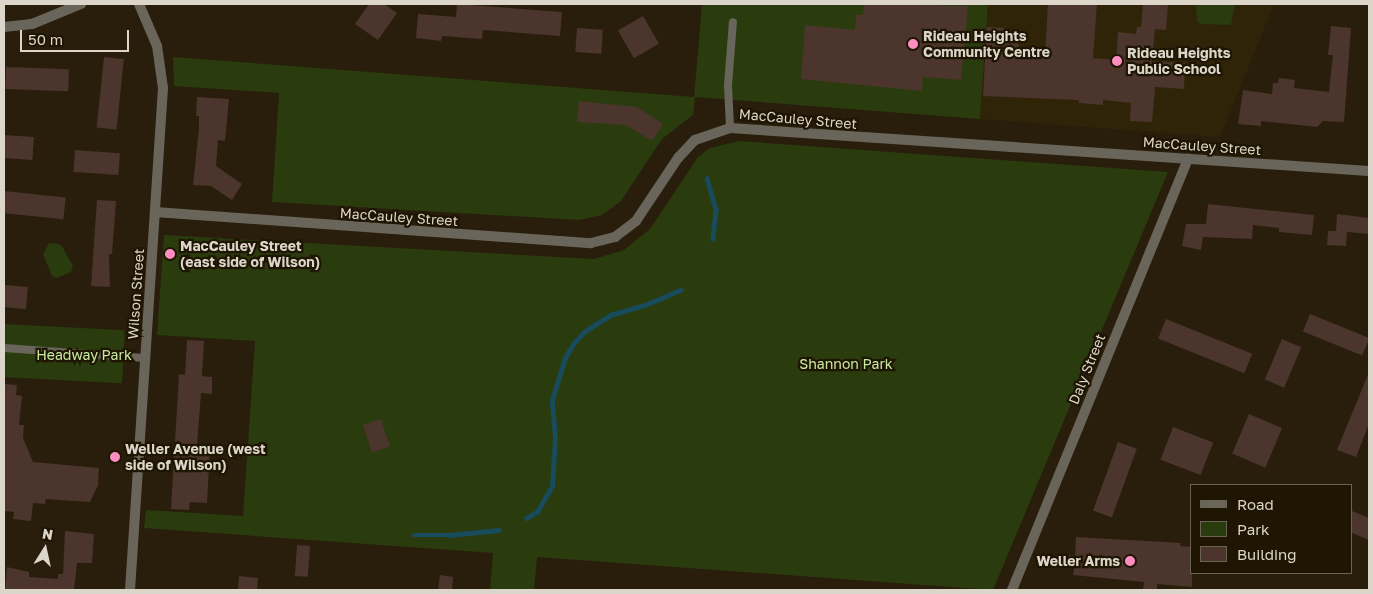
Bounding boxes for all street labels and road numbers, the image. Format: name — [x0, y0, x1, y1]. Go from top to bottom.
street label: MacCauley Street — [738, 105, 858, 133]
street label: MacCauley Street — [1142, 133, 1262, 159]
street label: MacCauley Street — [339, 204, 459, 230]
street label: Wilson Street — [124, 248, 148, 340]
street label: Daly Street — [1065, 331, 1109, 407]

